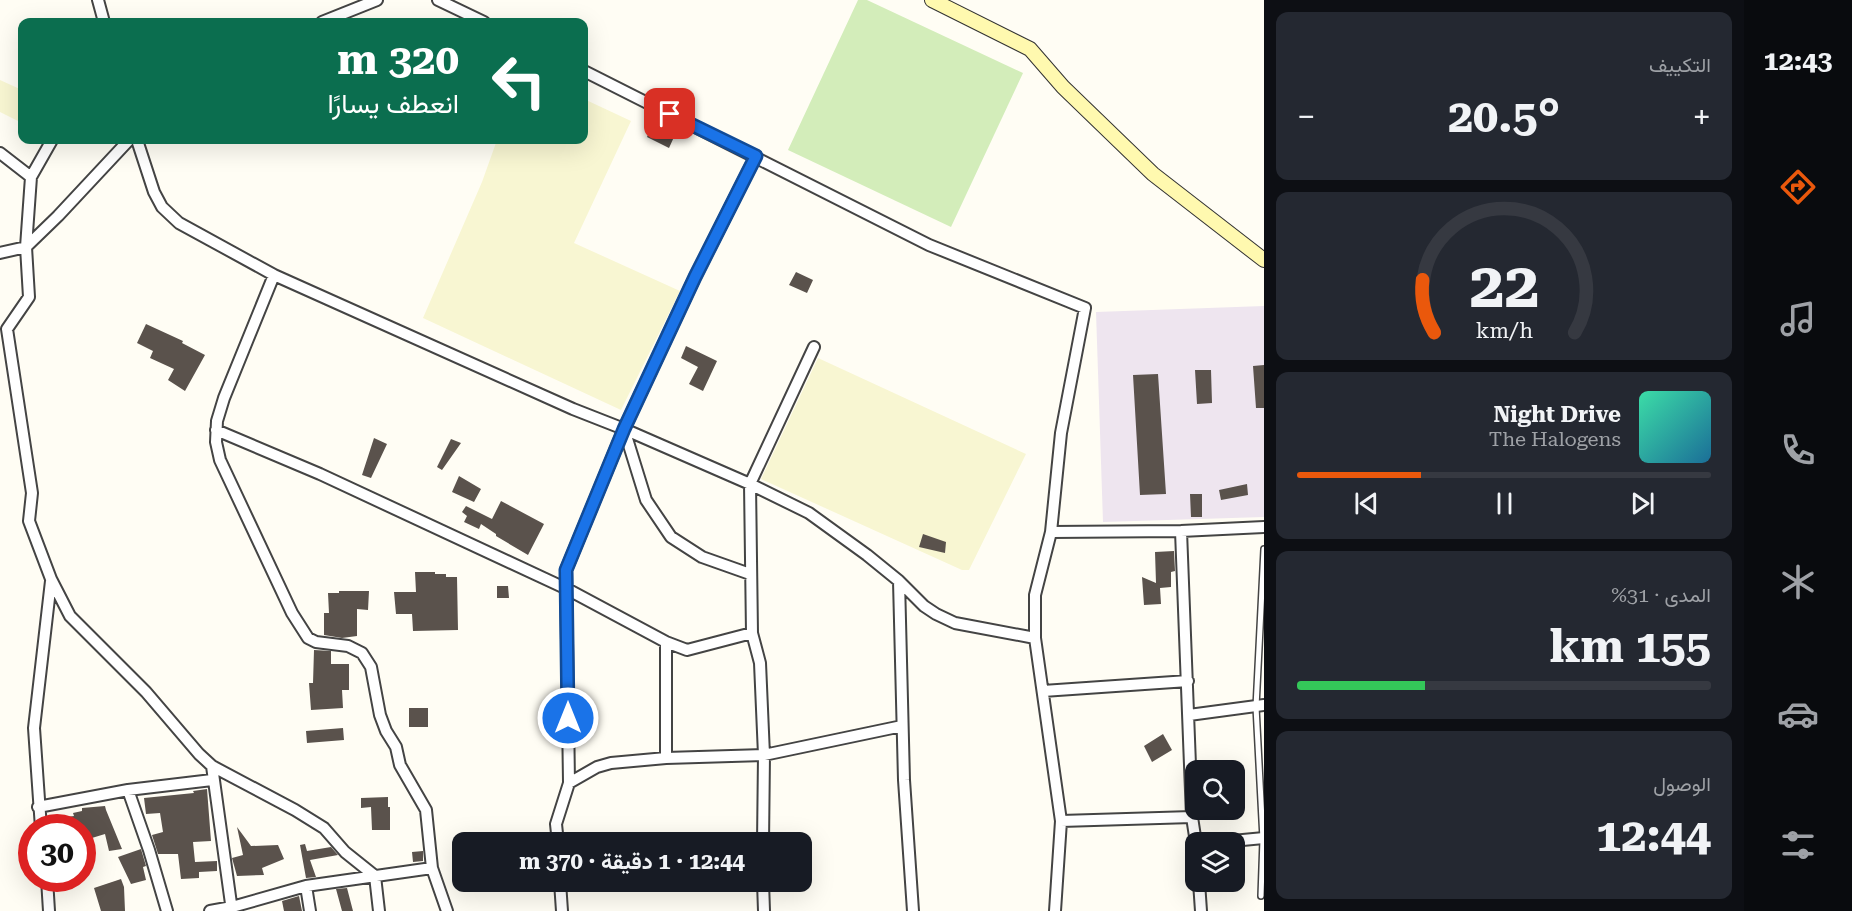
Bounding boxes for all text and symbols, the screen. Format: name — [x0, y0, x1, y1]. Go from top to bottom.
text: 320 m — [337, 35, 459, 84]
icon: left — [480, 42, 558, 120]
text: 12:43 — [1764, 45, 1832, 77]
text: التكييف — [1649, 53, 1711, 77]
text: انعطف يسارًا — [328, 88, 459, 120]
pin — [644, 88, 695, 139]
text: 20.5° — [1448, 90, 1560, 143]
icon: arrive — [653, 97, 686, 130]
text: − — [1297, 97, 1315, 136]
text: + — [1693, 97, 1711, 136]
icon: directions — [1777, 166, 1819, 208]
text: 22 — [1469, 249, 1539, 322]
icon: music — [1777, 298, 1819, 340]
text: km/h — [1475, 318, 1533, 343]
text: Night Drive — [1493, 402, 1621, 427]
text: The Halogens — [1489, 427, 1621, 451]
icon: phone — [1777, 429, 1819, 471]
icon: previous — [1350, 487, 1383, 520]
icon: pause — [1488, 487, 1521, 520]
icon: next — [1626, 487, 1659, 520]
icon: climate — [1777, 561, 1819, 603]
text: المدى · 31% — [1611, 583, 1711, 607]
text: 155 km — [1550, 620, 1711, 673]
position arrow — [536, 686, 600, 750]
icon: car — [1777, 693, 1819, 735]
map controls — [1185, 760, 1245, 892]
button: search — [1185, 760, 1245, 820]
text: الوصول — [1653, 772, 1711, 796]
text: 12:44 — [1596, 809, 1711, 862]
speed limit sign: 30 — [18, 814, 96, 892]
icon: filters — [1777, 824, 1819, 866]
button: layers — [1185, 832, 1245, 892]
text: 12:44 · 1 دقيقة · 370 m — [519, 849, 745, 874]

